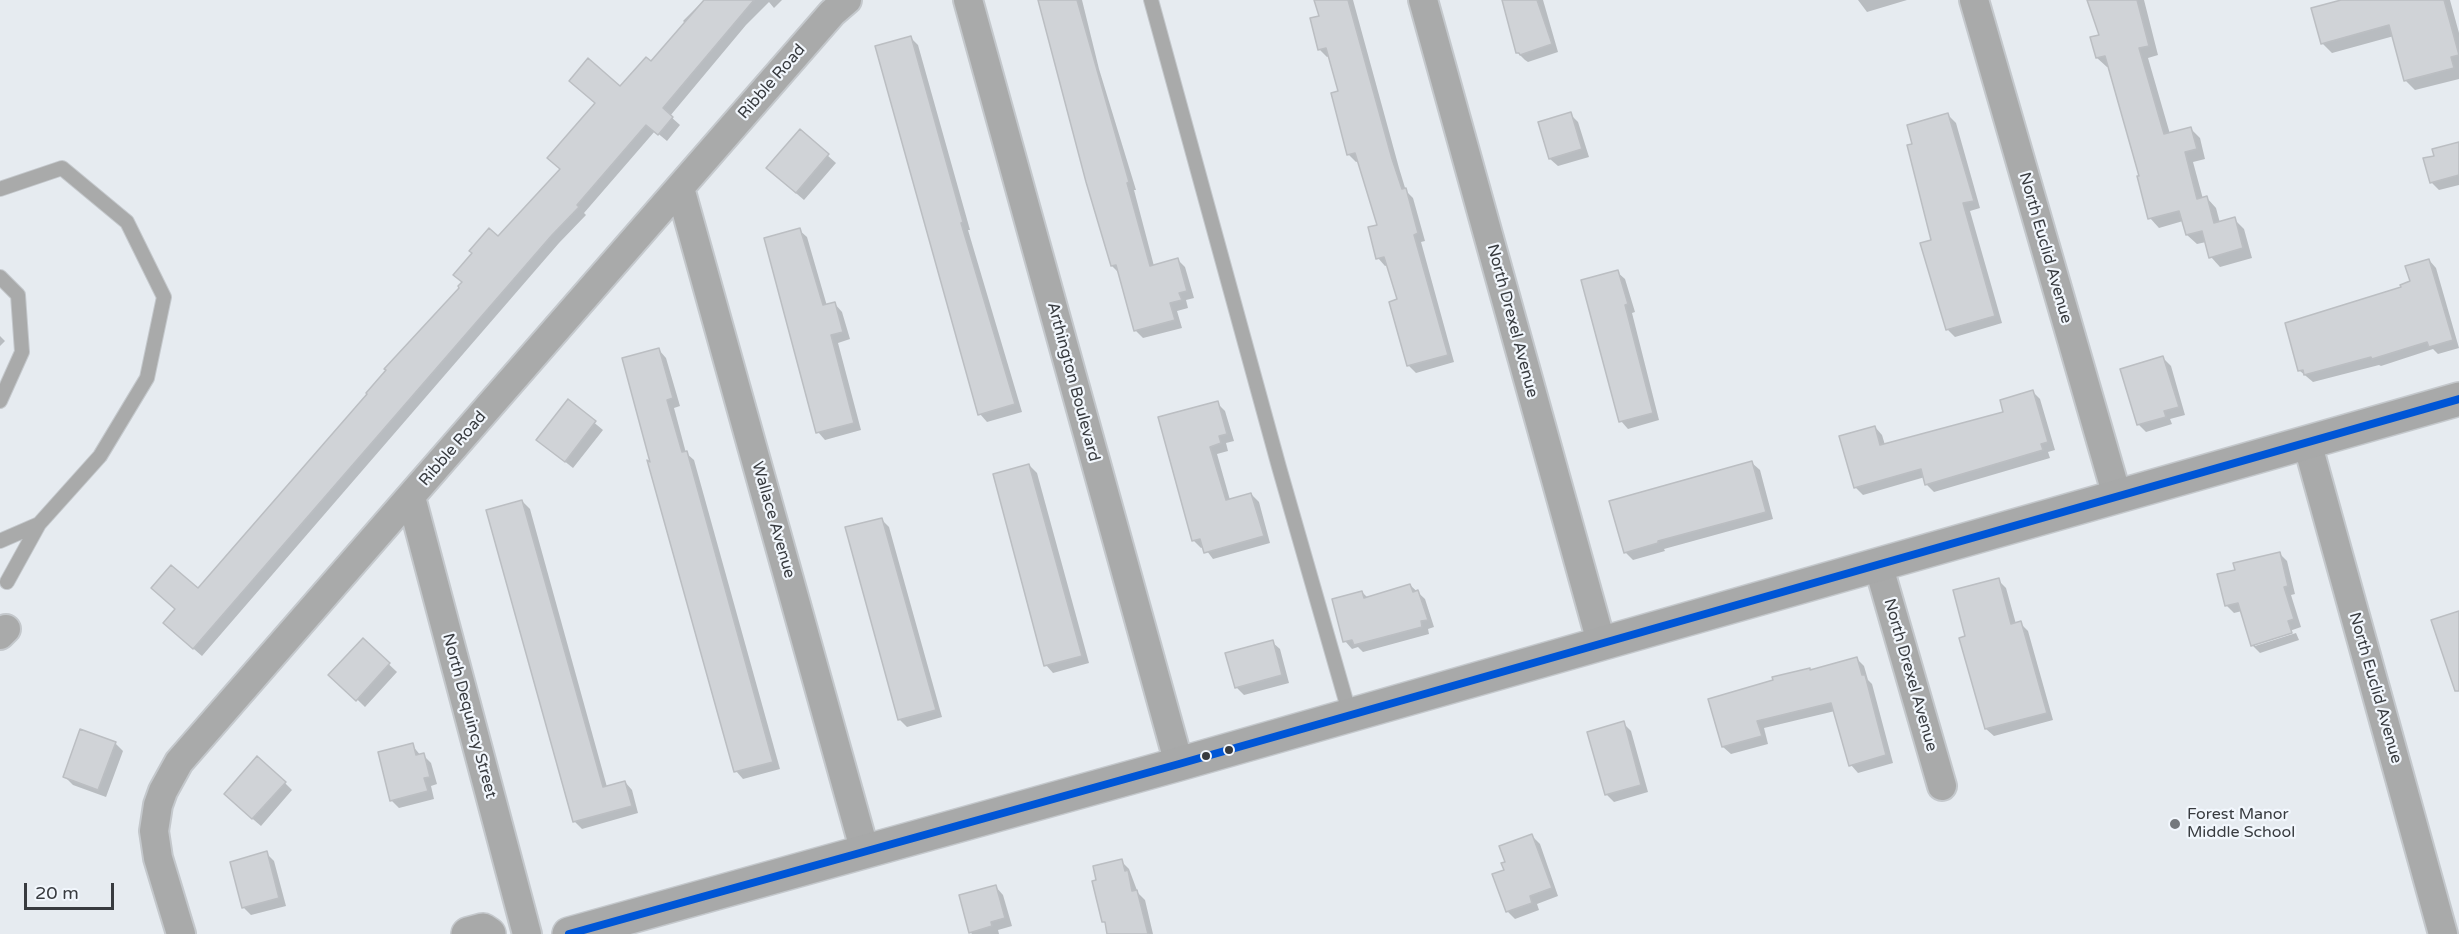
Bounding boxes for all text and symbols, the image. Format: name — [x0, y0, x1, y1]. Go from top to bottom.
street label: Ribble Road — [734, 41, 810, 123]
street label: North Euclid Avenue — [2014, 170, 2076, 326]
street label: North Drexel Avenue — [1482, 242, 1542, 400]
street label: Arthington Boulevard — [1042, 300, 1104, 464]
street label: Ribble Road — [415, 408, 491, 490]
street label: Wallace Avenue — [747, 459, 799, 581]
street label: North Drexel Avenue — [1879, 596, 1941, 754]
street label: North Euclid Avenue — [2344, 610, 2406, 766]
street label: North Dequincy Street — [438, 631, 500, 801]
unlabelled marker — [1223, 744, 1235, 756]
unlabelled marker — [1200, 750, 1212, 762]
place label: Forest Manor Middle School — [2187, 805, 2295, 843]
marker: Forest Manor Middle School — [2168, 817, 2182, 831]
scale bar — [27, 871, 117, 909]
text: 20 m — [35, 882, 79, 904]

